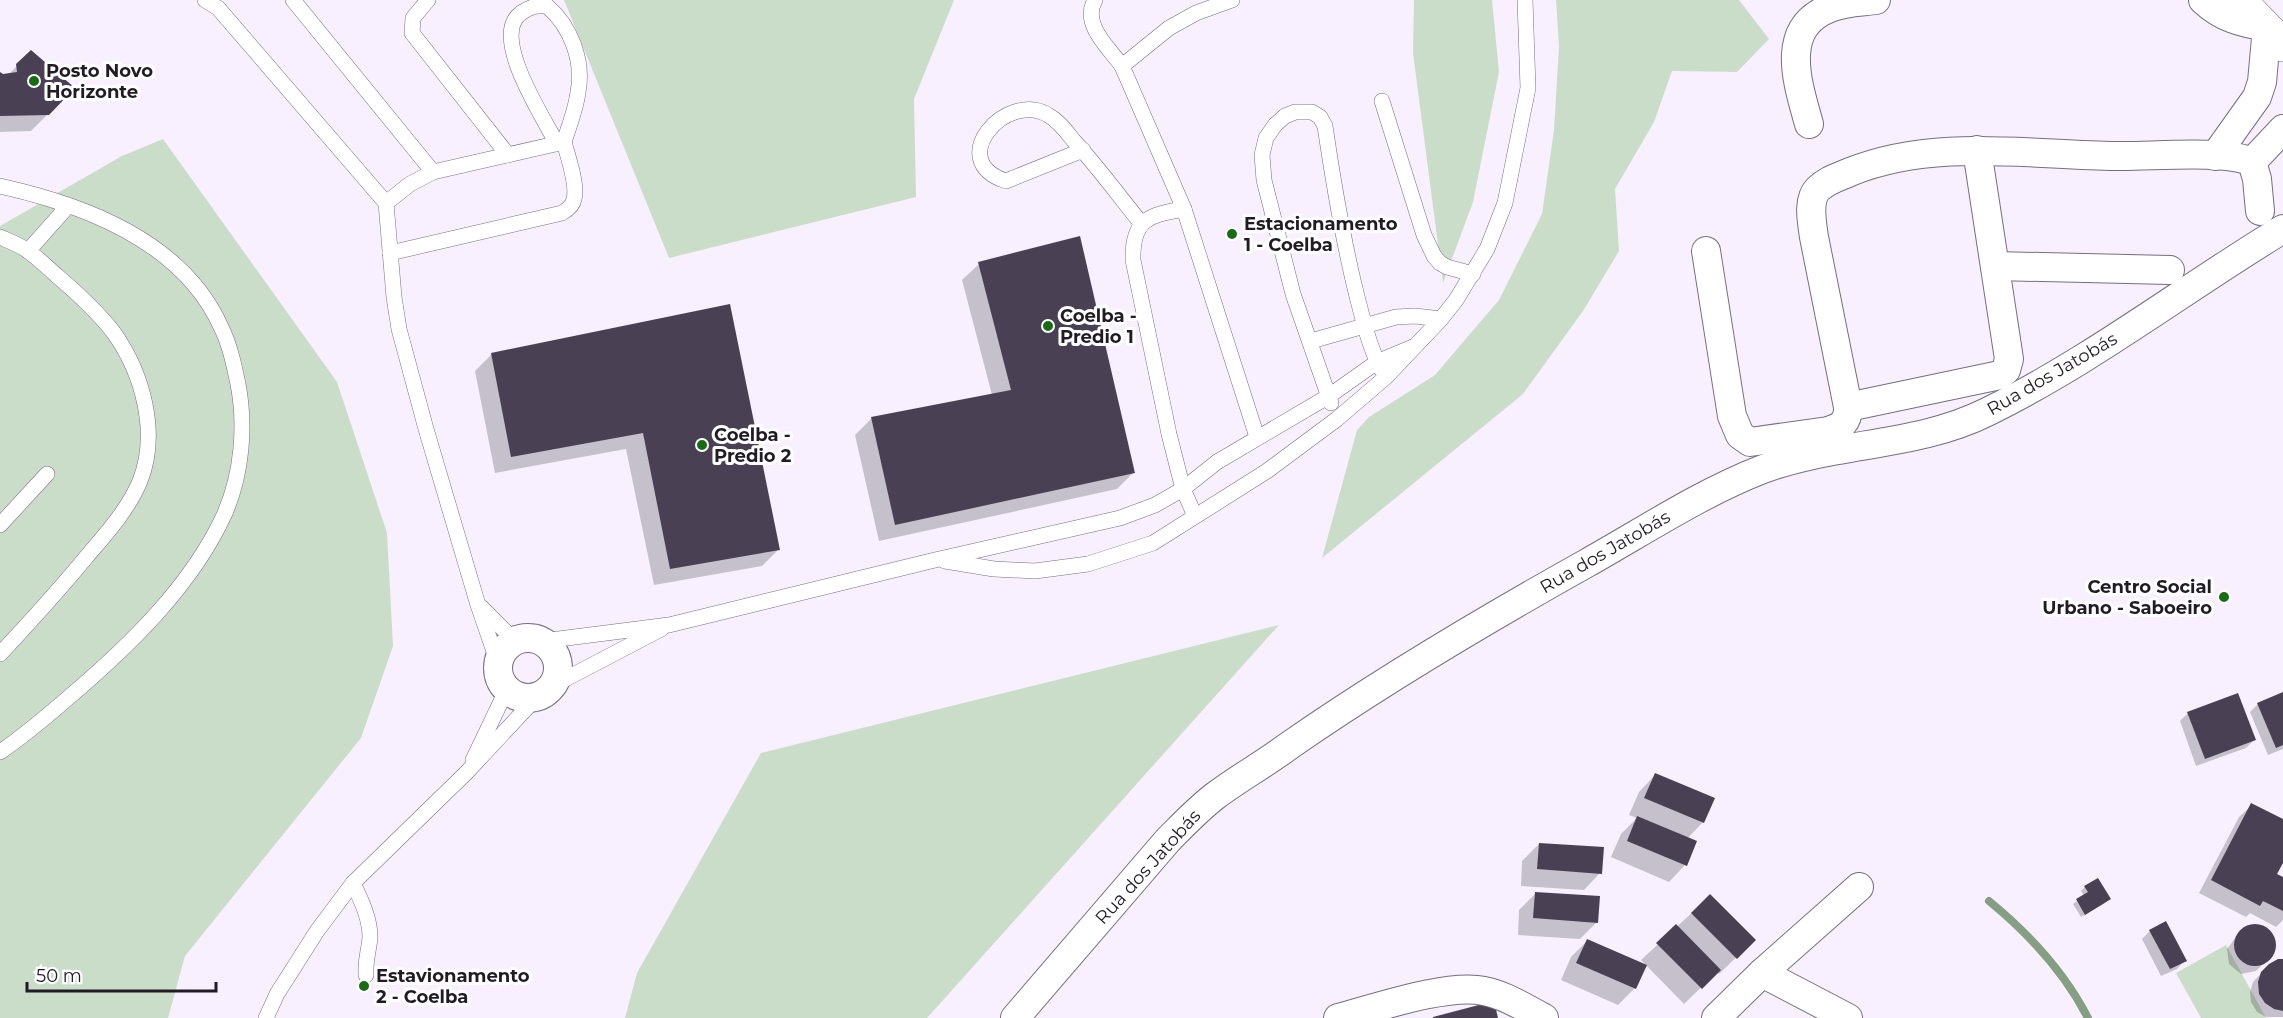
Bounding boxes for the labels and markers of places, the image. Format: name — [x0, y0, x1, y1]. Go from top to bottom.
place label: Posto Novo Horizonte — [46, 60, 153, 103]
marker: Posto Novo Horizonte — [27, 74, 41, 88]
place label: Estacionamento 1 - Coelba — [1244, 213, 1398, 256]
marker: Estacionamento 1 - Coelba — [1225, 227, 1239, 241]
place label: Coelba - Predio 1 — [1060, 305, 1137, 348]
marker: Coelba - Predio 1 — [1041, 319, 1055, 333]
place label: Coelba - Predio 2 — [714, 424, 792, 467]
marker: Coelba - Predio 2 — [695, 438, 709, 452]
place label: Centro Social Urbano - Saboeiro — [2042, 576, 2212, 619]
marker: Centro Social Urbano - Saboeiro — [2217, 590, 2231, 604]
place label: Estavionamento 2 - Coelba — [376, 965, 530, 1008]
marker: Estavionamento 2 - Coelba — [357, 979, 371, 993]

